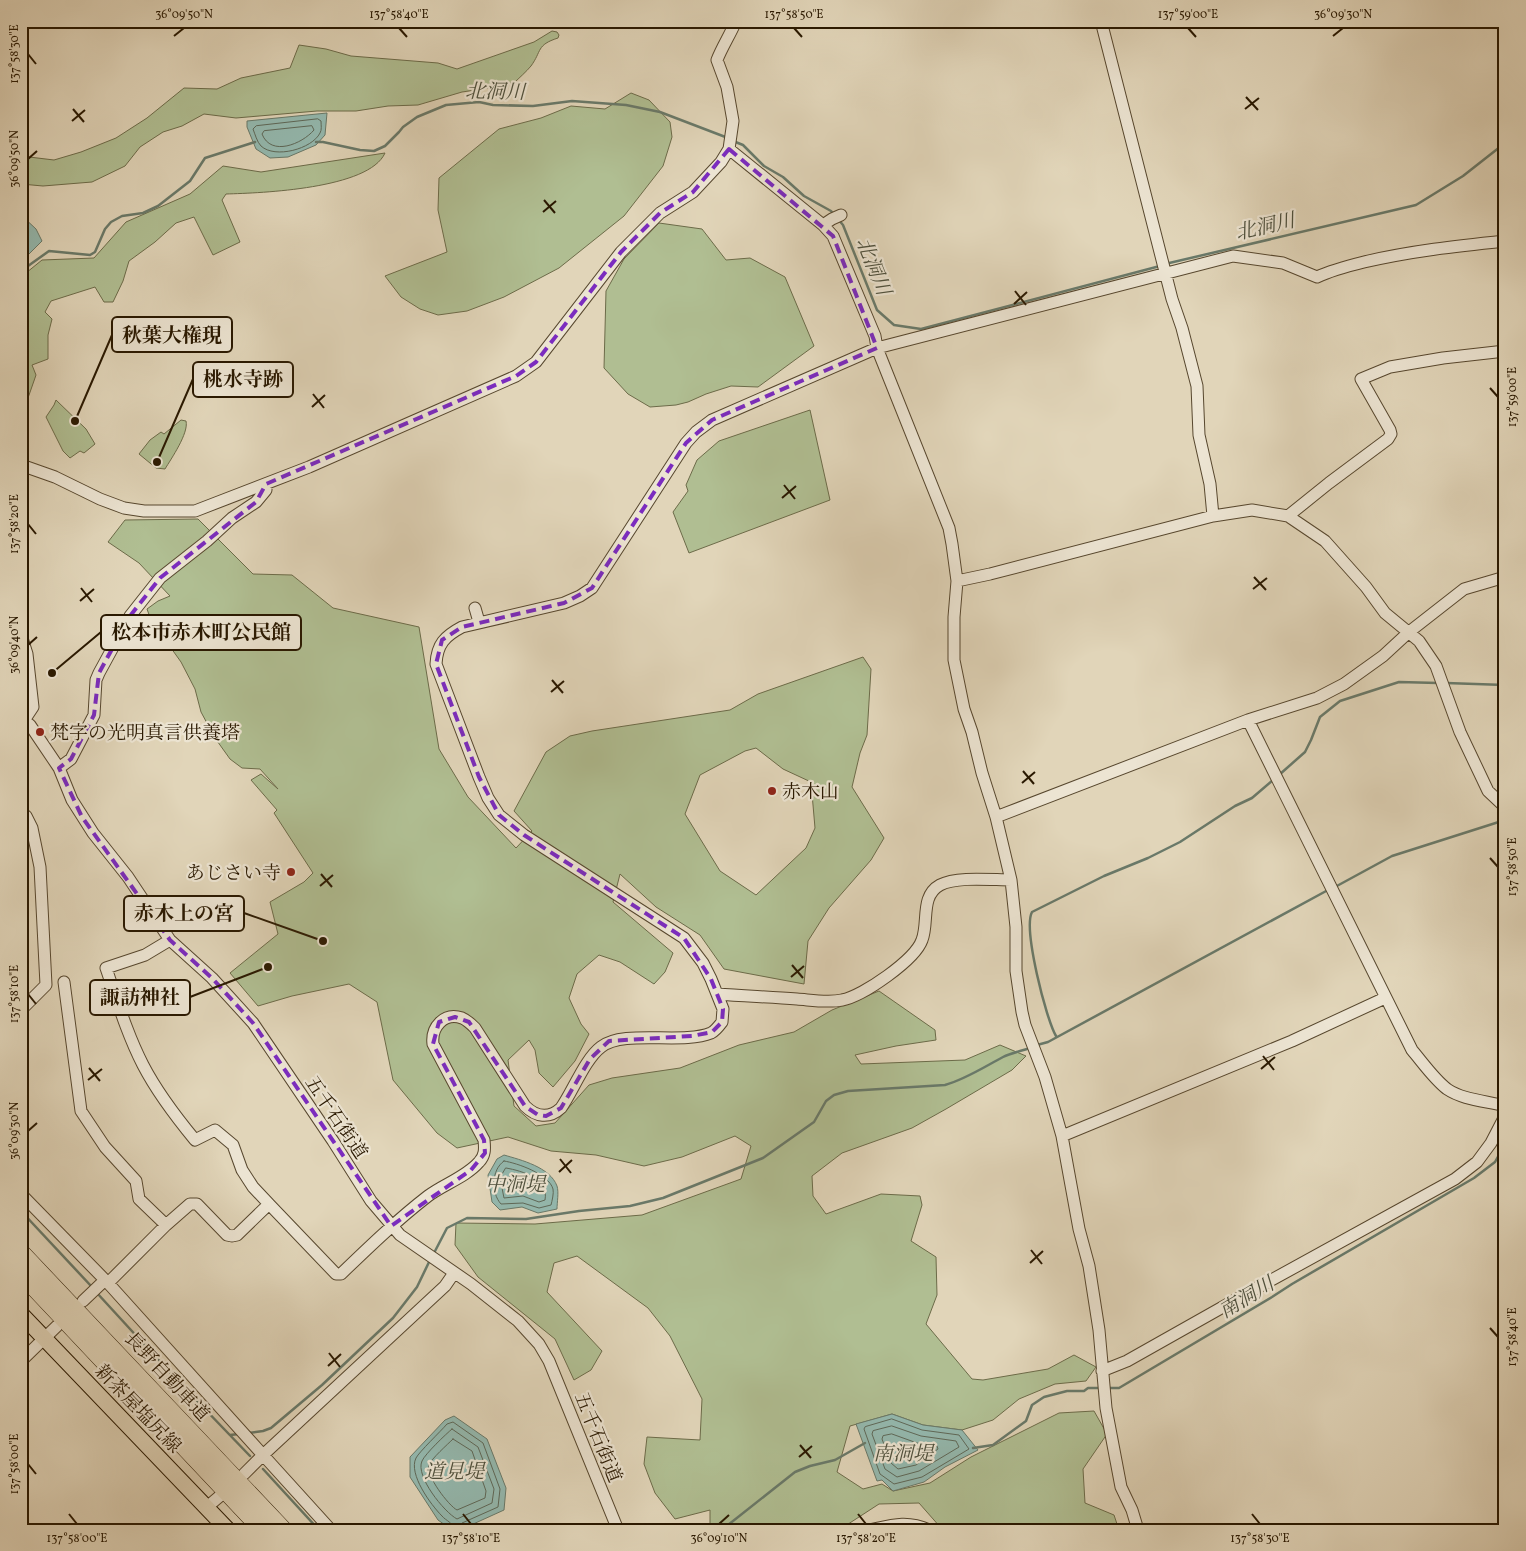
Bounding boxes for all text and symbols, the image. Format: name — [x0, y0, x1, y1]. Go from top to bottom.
text: 36°09'50"N — [155, 7, 213, 23]
text: 137°58'40"E — [369, 7, 429, 23]
text: 137°58'50"E — [764, 7, 824, 23]
text: 137°59'00"E — [1158, 7, 1218, 23]
text: 36°09'30"N — [1314, 7, 1372, 23]
text: 137°58'30"E — [7, 24, 23, 84]
water label: 北洞川 — [465, 78, 527, 108]
text: 36°09'50"N — [7, 130, 23, 188]
water label: 北洞川 — [1233, 207, 1300, 248]
water label: 北洞川 — [848, 234, 897, 302]
callout: 秋葉大権現 — [112, 317, 232, 352]
text: 秋葉大権現 — [122, 323, 222, 351]
callout: 桃水寺跡 — [193, 362, 293, 397]
text: 桃水寺跡 — [203, 367, 283, 395]
text: 137°59'00"E — [1505, 367, 1521, 427]
text: 137°58'20"E — [7, 494, 23, 554]
callout: 松本市赤木町公民館 — [101, 615, 301, 650]
text: 36°09'40"N — [7, 616, 23, 674]
text: 松本市赤木町公民館 — [111, 620, 291, 648]
place label: 梵字の光明真言供養塔 — [50, 721, 240, 747]
marker: 梵字の光明真言供養塔 — [34, 726, 46, 738]
place label: 赤木山 — [782, 780, 839, 806]
marker: 赤木山 — [766, 785, 778, 797]
text: 137°58'50"E — [1505, 837, 1521, 897]
place label: あじさい寺 — [186, 861, 281, 887]
marker: あじさい寺 — [285, 866, 297, 878]
callout: 赤木上の宮 — [124, 896, 244, 931]
text: 赤木上の宮 — [134, 901, 234, 929]
text: 137°58'10"E — [7, 965, 23, 1023]
callout: 諏訪神社 — [90, 980, 190, 1015]
text: 諏訪神社 — [100, 985, 180, 1013]
street label: 五千石街道 — [298, 1071, 373, 1165]
text: 36°09'30"N — [7, 1102, 23, 1160]
water label: 中洞堤 — [485, 1172, 547, 1200]
water label: 南洞川 — [1214, 1270, 1282, 1326]
text: 137°58'40"E — [1505, 1307, 1521, 1367]
street label: 長野自動車道 — [118, 1327, 215, 1428]
street label: 新茶屋塩尻線 — [89, 1359, 187, 1459]
street label: 五千石街道 — [567, 1389, 627, 1487]
text: 137°58'00"E — [7, 1434, 23, 1494]
water label: 南洞堤 — [873, 1441, 935, 1469]
water label: 道見堤 — [424, 1459, 486, 1487]
text: 137°58'00"E — [47, 1531, 107, 1547]
text: 137°58'10"E — [442, 1531, 500, 1547]
text: 36°09'10"N — [691, 1531, 748, 1547]
text: 137°58'20"E — [836, 1531, 896, 1547]
text: 137°58'30"E — [1230, 1531, 1290, 1547]

